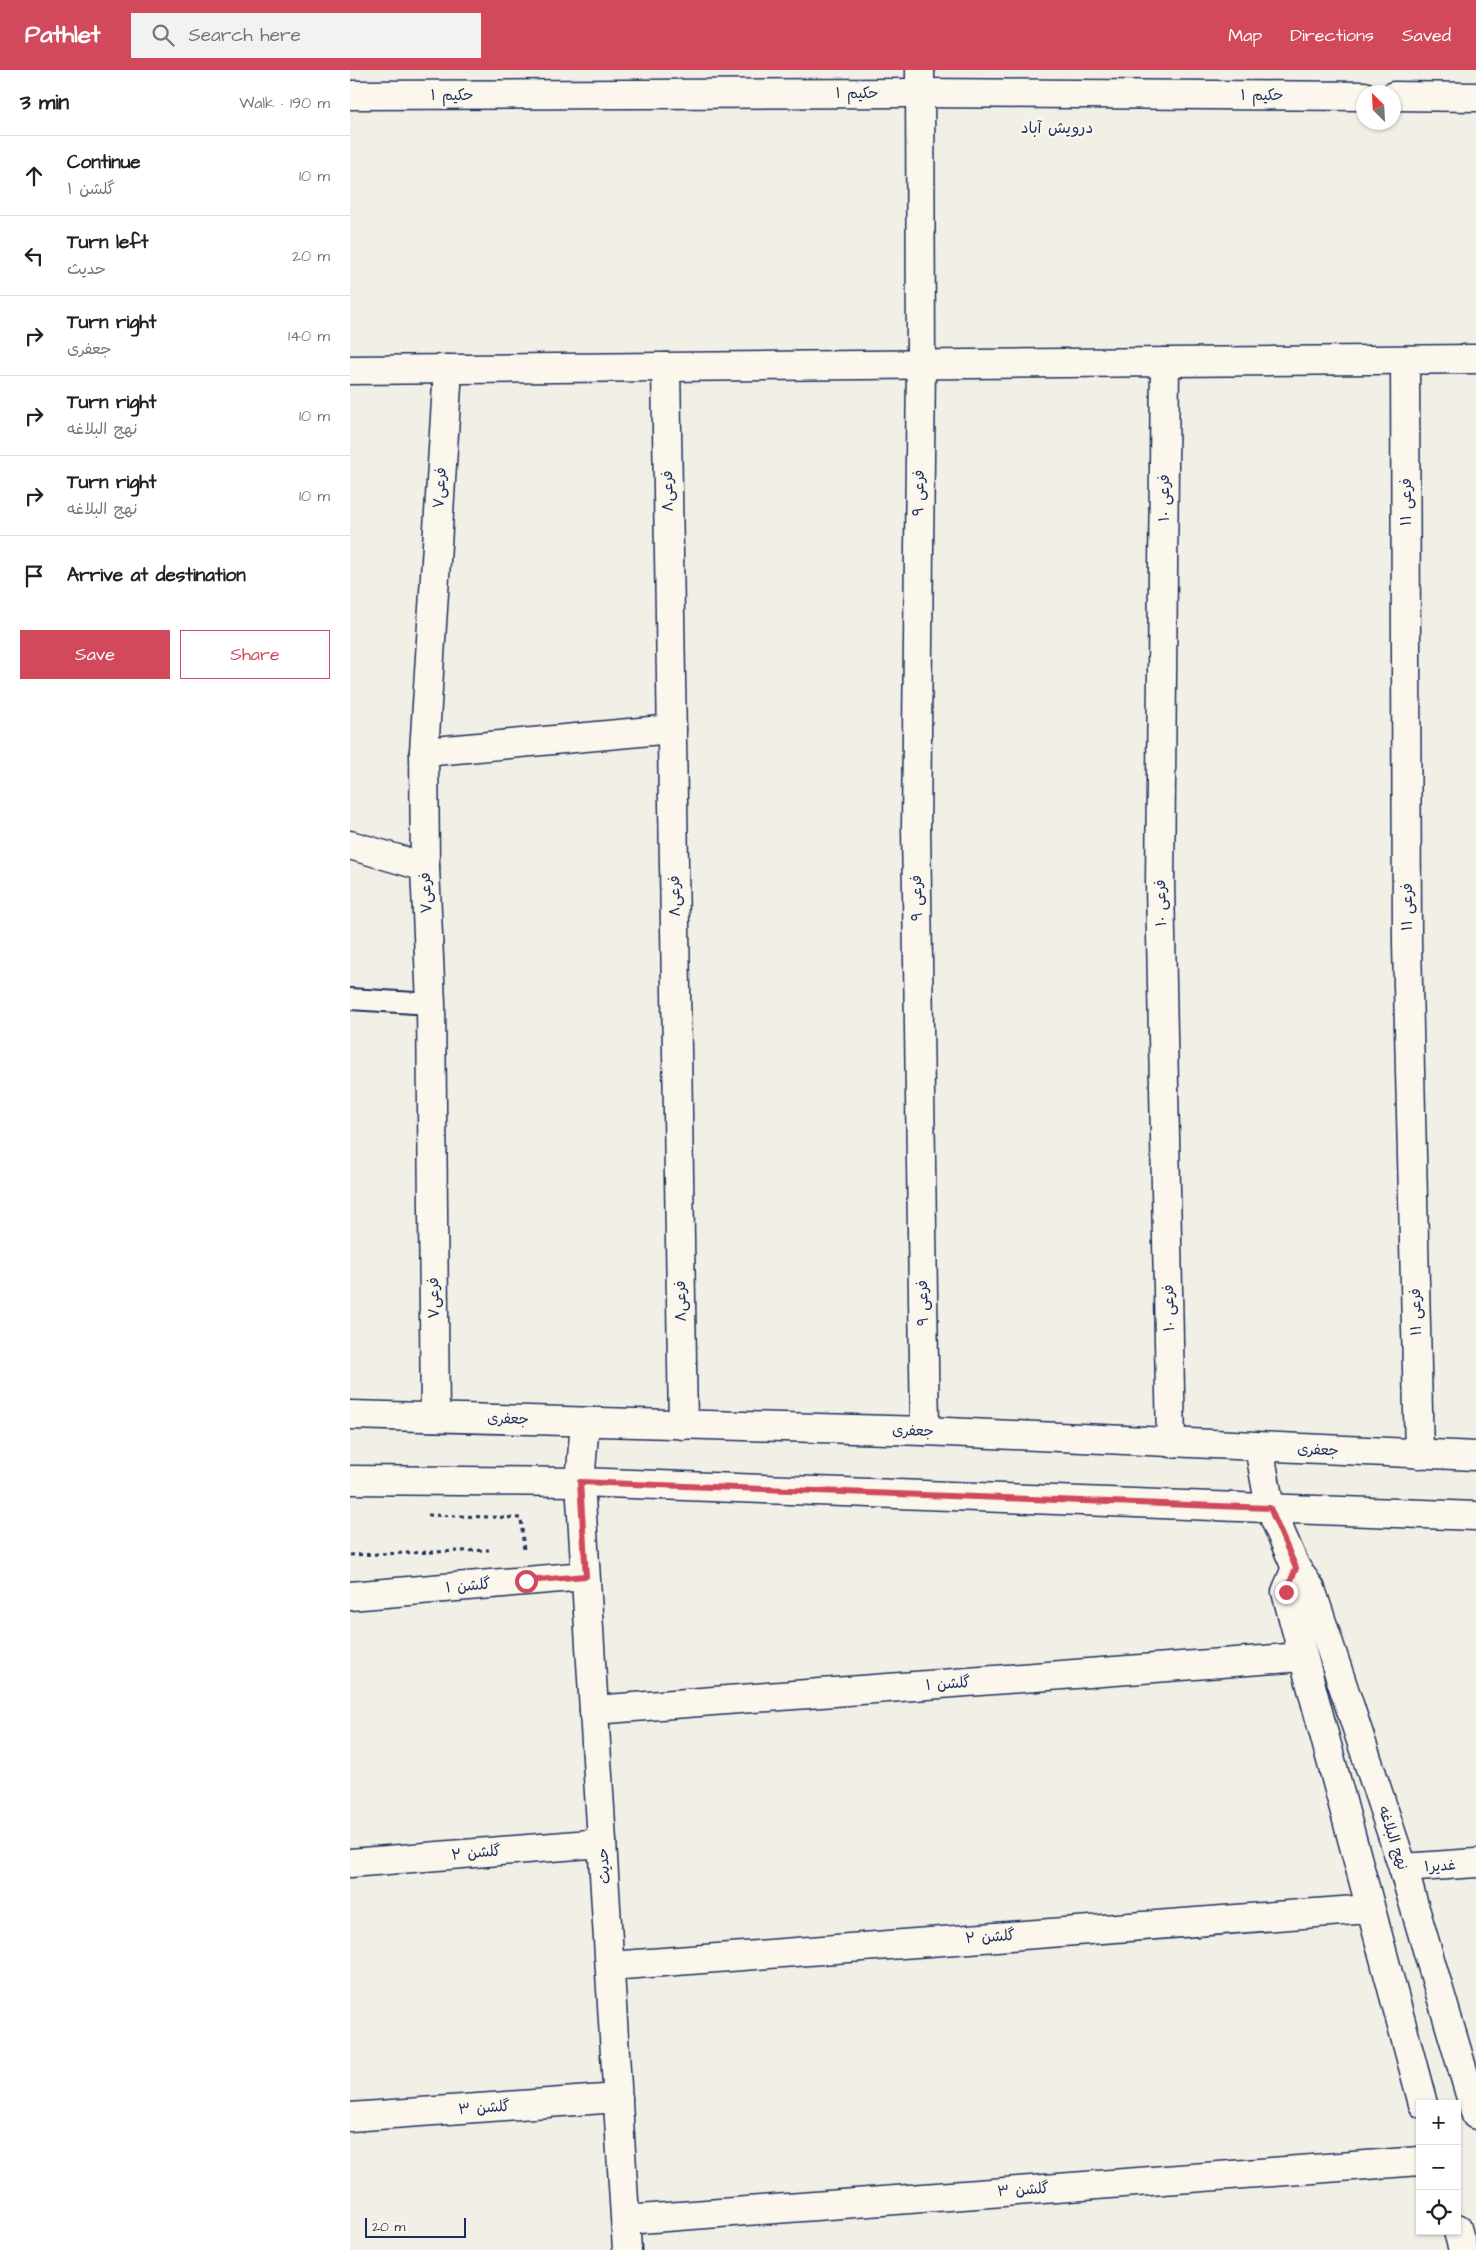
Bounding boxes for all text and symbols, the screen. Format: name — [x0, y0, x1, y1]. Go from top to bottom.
search box — [131, 13, 481, 58]
text: Pathlet — [25, 18, 101, 52]
icon: search — [149, 21, 177, 49]
text: Search here — [189, 22, 301, 49]
text: Map — [1228, 23, 1262, 48]
text: Directions — [1290, 23, 1374, 48]
text: Saved — [1402, 23, 1451, 48]
street label: حکیم ۱ — [835, 83, 879, 105]
street label: حکیم ۱ — [430, 85, 474, 107]
street label: حکیم ۱ — [1240, 85, 1284, 107]
north arrow — [1356, 85, 1401, 130]
text: 3 min — [20, 88, 69, 117]
text: Walk · 190 m — [239, 92, 330, 114]
district label: درویش آباد — [1021, 117, 1093, 139]
text: Continue — [67, 149, 141, 176]
icon: ahead — [20, 162, 48, 190]
text: 10 m — [299, 165, 330, 187]
text: گلشن ۱ — [67, 178, 115, 200]
text: Turn left — [67, 229, 148, 256]
icon: left — [20, 242, 48, 270]
text: 20 m — [292, 245, 330, 267]
text: حدیث — [67, 258, 106, 280]
text: Turn right — [67, 309, 156, 336]
icon: right — [20, 322, 48, 350]
text: 140 m — [288, 325, 330, 347]
text: جعفری — [67, 338, 111, 360]
text: Turn right — [67, 389, 156, 416]
icon: right — [20, 402, 48, 430]
text: 10 m — [299, 405, 330, 427]
text: نهج البلاغه — [67, 418, 137, 440]
street label: فرعی۷ — [428, 467, 452, 509]
text: Turn right — [67, 469, 156, 496]
street label: فرعی۸ — [657, 470, 679, 512]
street label: فرعی ۹ — [908, 470, 930, 516]
street label: فرعی ۱۰ — [1154, 474, 1175, 522]
street label: فرعی ۱۱ — [1396, 478, 1417, 526]
icon: right — [20, 482, 48, 510]
text: 10 m — [299, 485, 330, 507]
text: نهج البلاغه — [67, 498, 137, 520]
icon: arrive — [20, 562, 48, 590]
text: Arrive at destination — [67, 562, 246, 589]
button: Save — [20, 630, 170, 679]
button: Share — [180, 630, 330, 679]
street label: فرعی۷ — [415, 872, 437, 914]
street label: فرعی۸ — [664, 875, 686, 917]
street label: فرعی ۹ — [906, 875, 928, 921]
street label: فرعی ۱۰ — [1150, 879, 1172, 927]
street label: فرعی ۱۱ — [1397, 883, 1418, 931]
street label: فرعی۷ — [423, 1277, 445, 1319]
street label: فرعی۸ — [670, 1280, 692, 1322]
street label: فرعی ۹ — [912, 1280, 934, 1326]
street label: فرعی ۱۰ — [1158, 1284, 1180, 1332]
street label: فرعی ۱۱ — [1405, 1288, 1427, 1336]
street label: جعفری — [487, 1408, 529, 1430]
street label: جعفری — [892, 1420, 934, 1442]
street label: جعفری — [1297, 1438, 1339, 1462]
route start — [515, 1570, 538, 1593]
street label: گلشن ۱ — [445, 1574, 491, 1598]
route end — [1275, 1581, 1298, 1604]
street label: گلشن ۱ — [925, 1672, 971, 1696]
street label: نهج البلاغه — [1373, 1803, 1413, 1873]
street label: گلشن ۲ — [450, 1840, 502, 1866]
street label: حدیث — [592, 1847, 616, 1885]
street label: غدیر۱ — [1423, 1854, 1457, 1878]
street label: گلشن ۲ — [964, 1925, 1016, 1949]
street label: گلشن ۳ — [457, 2096, 511, 2120]
map controls — [1416, 2100, 1461, 2235]
button: + — [1416, 2100, 1461, 2145]
button: − — [1416, 2145, 1461, 2190]
street label: گلشن ۳ — [996, 2178, 1050, 2202]
button: locate — [1416, 2190, 1461, 2235]
scale bar — [365, 2215, 466, 2238]
text: 20 m — [372, 2217, 405, 2237]

